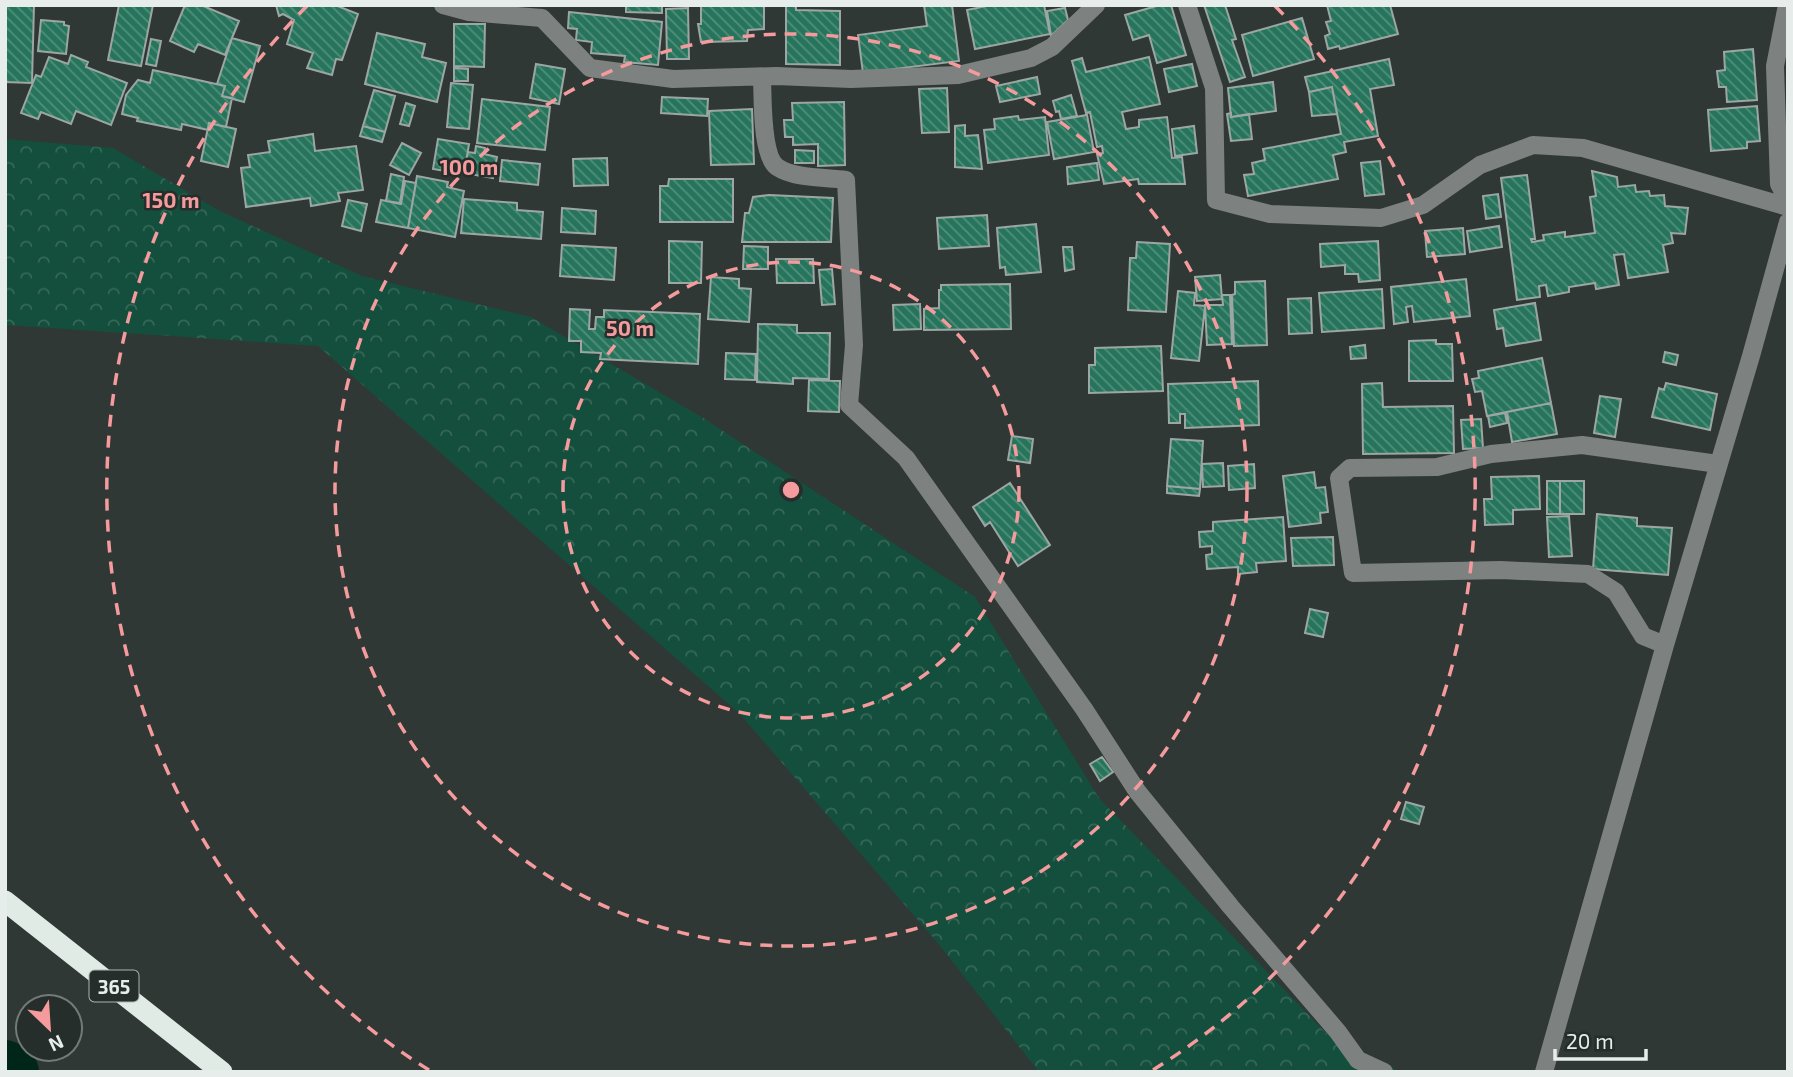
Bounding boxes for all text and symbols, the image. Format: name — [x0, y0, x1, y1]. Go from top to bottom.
text: 100 m — [440, 154, 498, 179]
text: 150 m — [143, 187, 199, 212]
text: 50 m — [606, 315, 654, 340]
centre of rings — [779, 478, 803, 502]
road number: 365 — [90, 970, 138, 1002]
north arrow — [14, 993, 84, 1063]
scale bar — [1555, 1018, 1646, 1062]
text: 20 m — [1566, 1028, 1614, 1053]
text: N — [45, 1031, 67, 1057]

